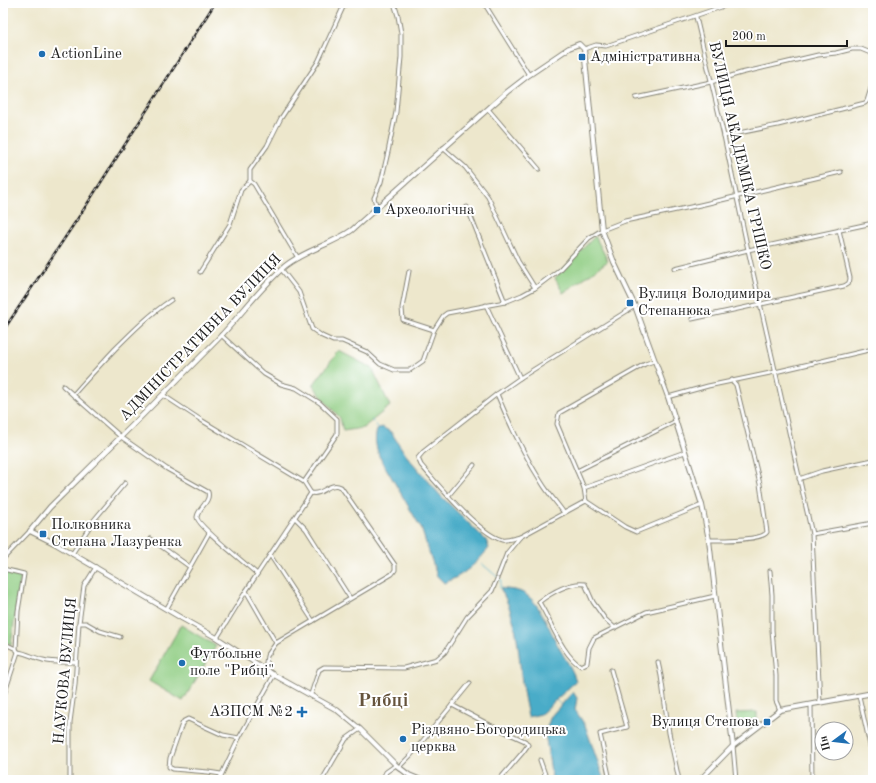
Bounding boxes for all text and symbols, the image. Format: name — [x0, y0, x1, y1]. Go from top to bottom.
scale bar — [726, 22, 847, 48]
text: 200 m — [732, 31, 766, 43]
street label: ВУЛИЦЯ АКАДЕМІКА ГРІШКО — [705, 40, 773, 272]
place label: ActionLine — [50, 47, 122, 62]
marker: ActionLine — [37, 49, 47, 59]
place label: Адміністративна — [590, 50, 701, 65]
marker: Адміністративна — [577, 52, 587, 62]
place label: Археологічна — [385, 203, 475, 218]
marker: Археологічна — [372, 205, 382, 215]
street label: АДМІНІСТРАТИВНА ВУЛИЦЯ — [117, 252, 285, 424]
place label: Вулиця Володимира Степанюка — [638, 287, 772, 319]
marker: Вулиця Володимира Степанюка — [625, 298, 635, 308]
place label: Полковника Степана Лазуренка — [51, 518, 182, 550]
marker: Полковника Степана Лазуренка — [38, 529, 48, 539]
street label: НАУКОВА ВУЛИЦЯ — [52, 597, 80, 745]
place label: Футбольне поле "Рибці" — [190, 647, 274, 679]
marker: Футбольне поле "Рибці" — [177, 658, 187, 668]
district label: Рибці — [358, 692, 409, 711]
place label: АЗПСМ №2 — [209, 705, 293, 720]
marker: АЗПСМ №2 — [296, 706, 308, 718]
place label: Вулиця Степова — [651, 715, 760, 730]
marker: Вулиця Степова — [762, 717, 772, 727]
north arrow — [814, 721, 854, 761]
place label: Різдвяно-Богородицька церква — [411, 723, 567, 755]
marker: Різдвяно-Богородицька церква — [398, 734, 408, 744]
text: Пн — [819, 734, 833, 752]

